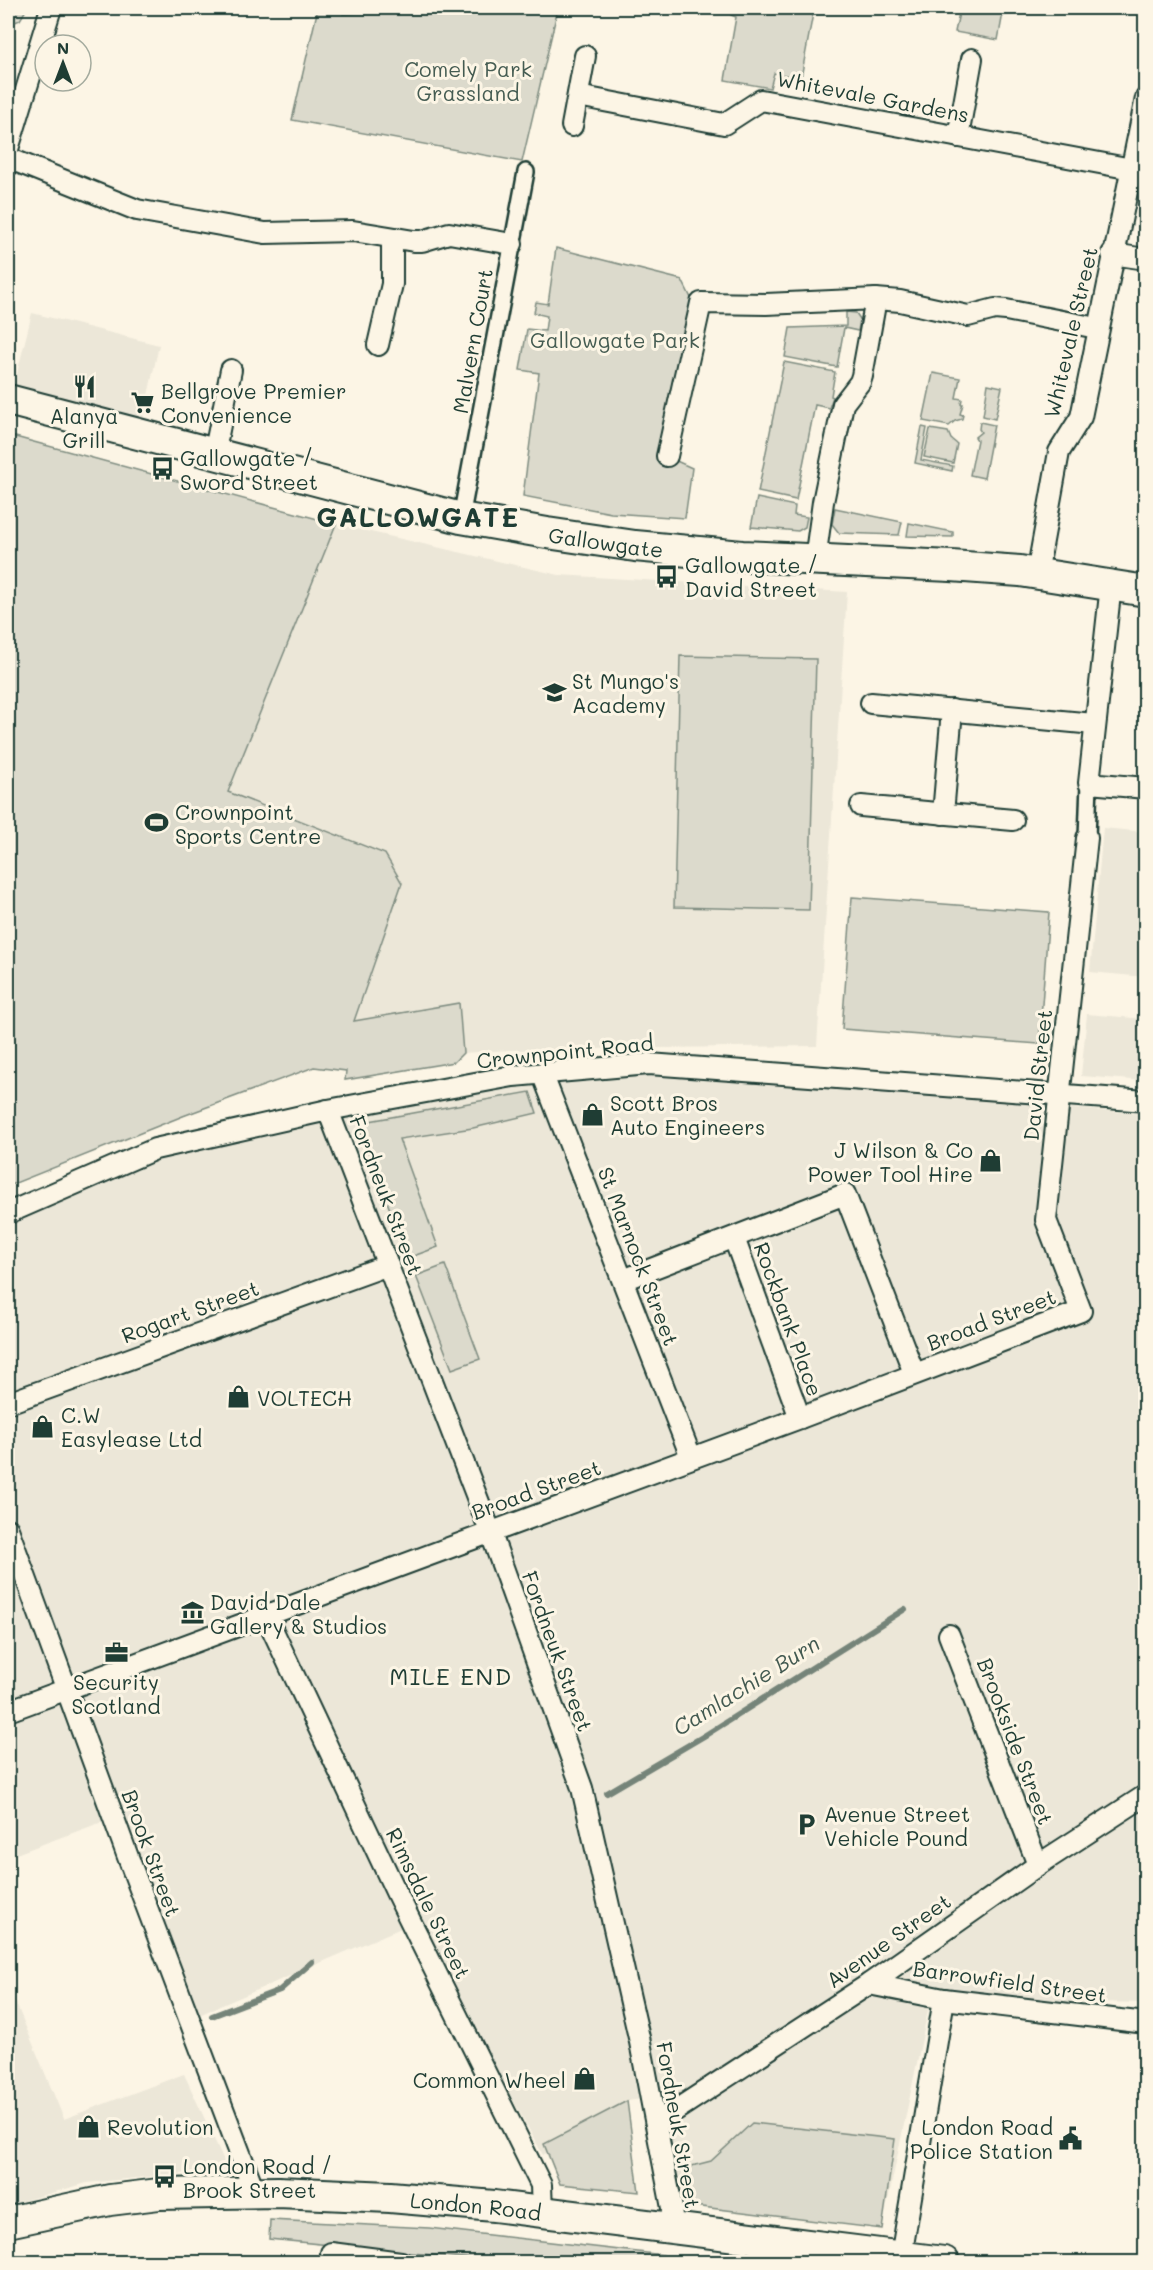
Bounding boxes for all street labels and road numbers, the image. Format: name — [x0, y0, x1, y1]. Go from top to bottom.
street label: Whitevale Gardens — [774, 64, 972, 128]
street label: Whitevale Street — [1037, 244, 1103, 420]
street label: Malvern Court — [446, 266, 498, 416]
street label: Gallowgate — [547, 520, 665, 562]
street label: David Street — [1017, 1008, 1057, 1142]
street label: Crownpoint Road — [475, 1028, 655, 1074]
street label: Fordneuk Street — [344, 1111, 430, 1279]
street label: St Marnock Street — [592, 1163, 686, 1349]
street label: Rockbank Place — [749, 1238, 829, 1400]
street label: Rogart Street — [117, 1274, 263, 1348]
street label: Broad Street — [923, 1282, 1059, 1356]
street label: Broad Street — [467, 1453, 605, 1525]
street label: Fordneuk Street — [516, 1567, 600, 1735]
street label: Brookside Street — [972, 1654, 1060, 1828]
street label: Brook Street — [117, 1786, 187, 1920]
street label: Rimsdale Street — [381, 1823, 477, 1983]
street label: Avenue Street — [820, 1887, 956, 1993]
street label: Barrowfield Street — [911, 1954, 1109, 2008]
street label: Fordneuk Street — [651, 2039, 707, 2211]
street label: London Road — [409, 2185, 543, 2225]

